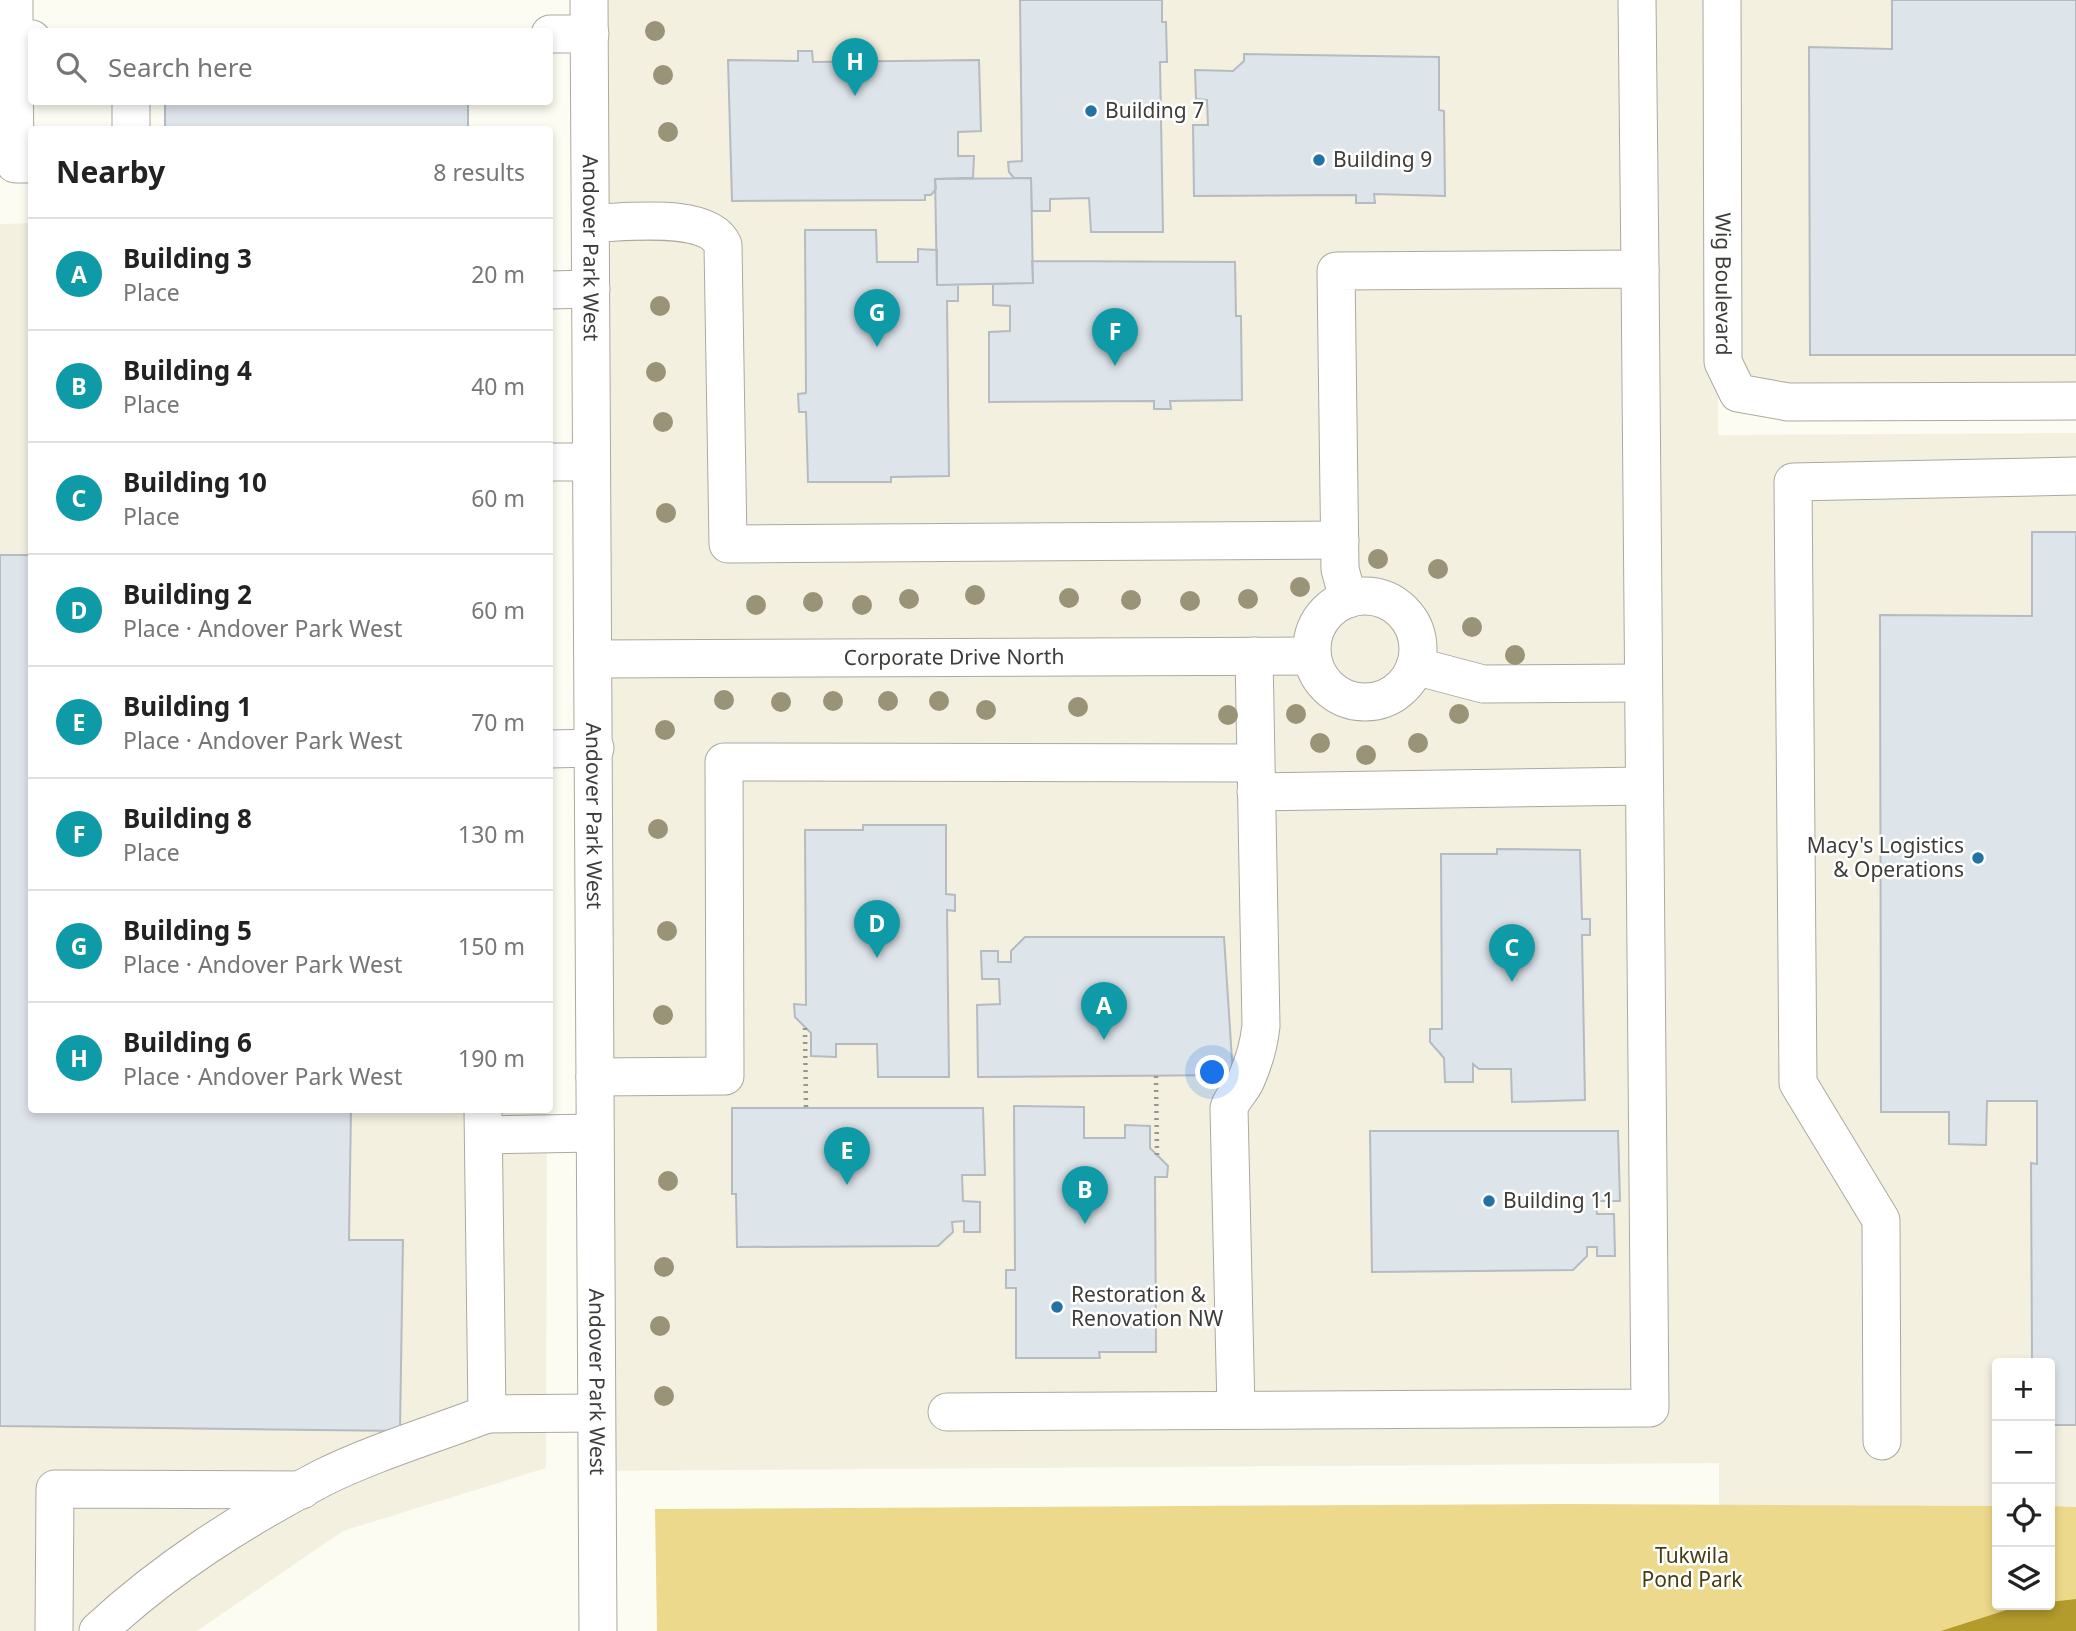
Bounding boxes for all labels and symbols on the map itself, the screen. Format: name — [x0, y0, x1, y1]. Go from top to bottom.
pin: H — [832, 38, 878, 96]
place label: Building 7 — [1105, 96, 1204, 124]
marker: Building 7 — [1083, 103, 1099, 119]
place label: Building 9 — [1333, 145, 1432, 173]
marker: Building 9 — [1311, 152, 1327, 168]
street label: Andover Park West — [577, 155, 606, 342]
street label: Wig Boulevard — [1710, 212, 1738, 356]
pin: G — [854, 289, 900, 347]
pin: F — [1092, 308, 1138, 366]
street label: Corporate Drive North — [844, 642, 1064, 671]
street label: Andover Park West — [580, 722, 609, 910]
place label: Macy's Logistics & Operations — [1807, 831, 1964, 883]
marker: Macy's Logistics & Operations — [1970, 850, 1986, 866]
pin: D — [854, 900, 900, 958]
pin: C — [1489, 924, 1535, 982]
pin: A — [1081, 982, 1127, 1040]
your location — [1195, 1055, 1229, 1089]
pin: E — [824, 1127, 870, 1185]
pin: B — [1062, 1166, 1108, 1224]
place label: Building 11 — [1503, 1186, 1614, 1214]
marker: Building 11 — [1481, 1193, 1497, 1209]
place label: Restoration & Renovation NW — [1071, 1280, 1224, 1332]
street label: Andover Park West — [583, 1288, 612, 1476]
marker: Restoration & Renovation NW — [1049, 1299, 1065, 1315]
park label: Tukwila Pond Park — [1641, 1541, 1743, 1593]

